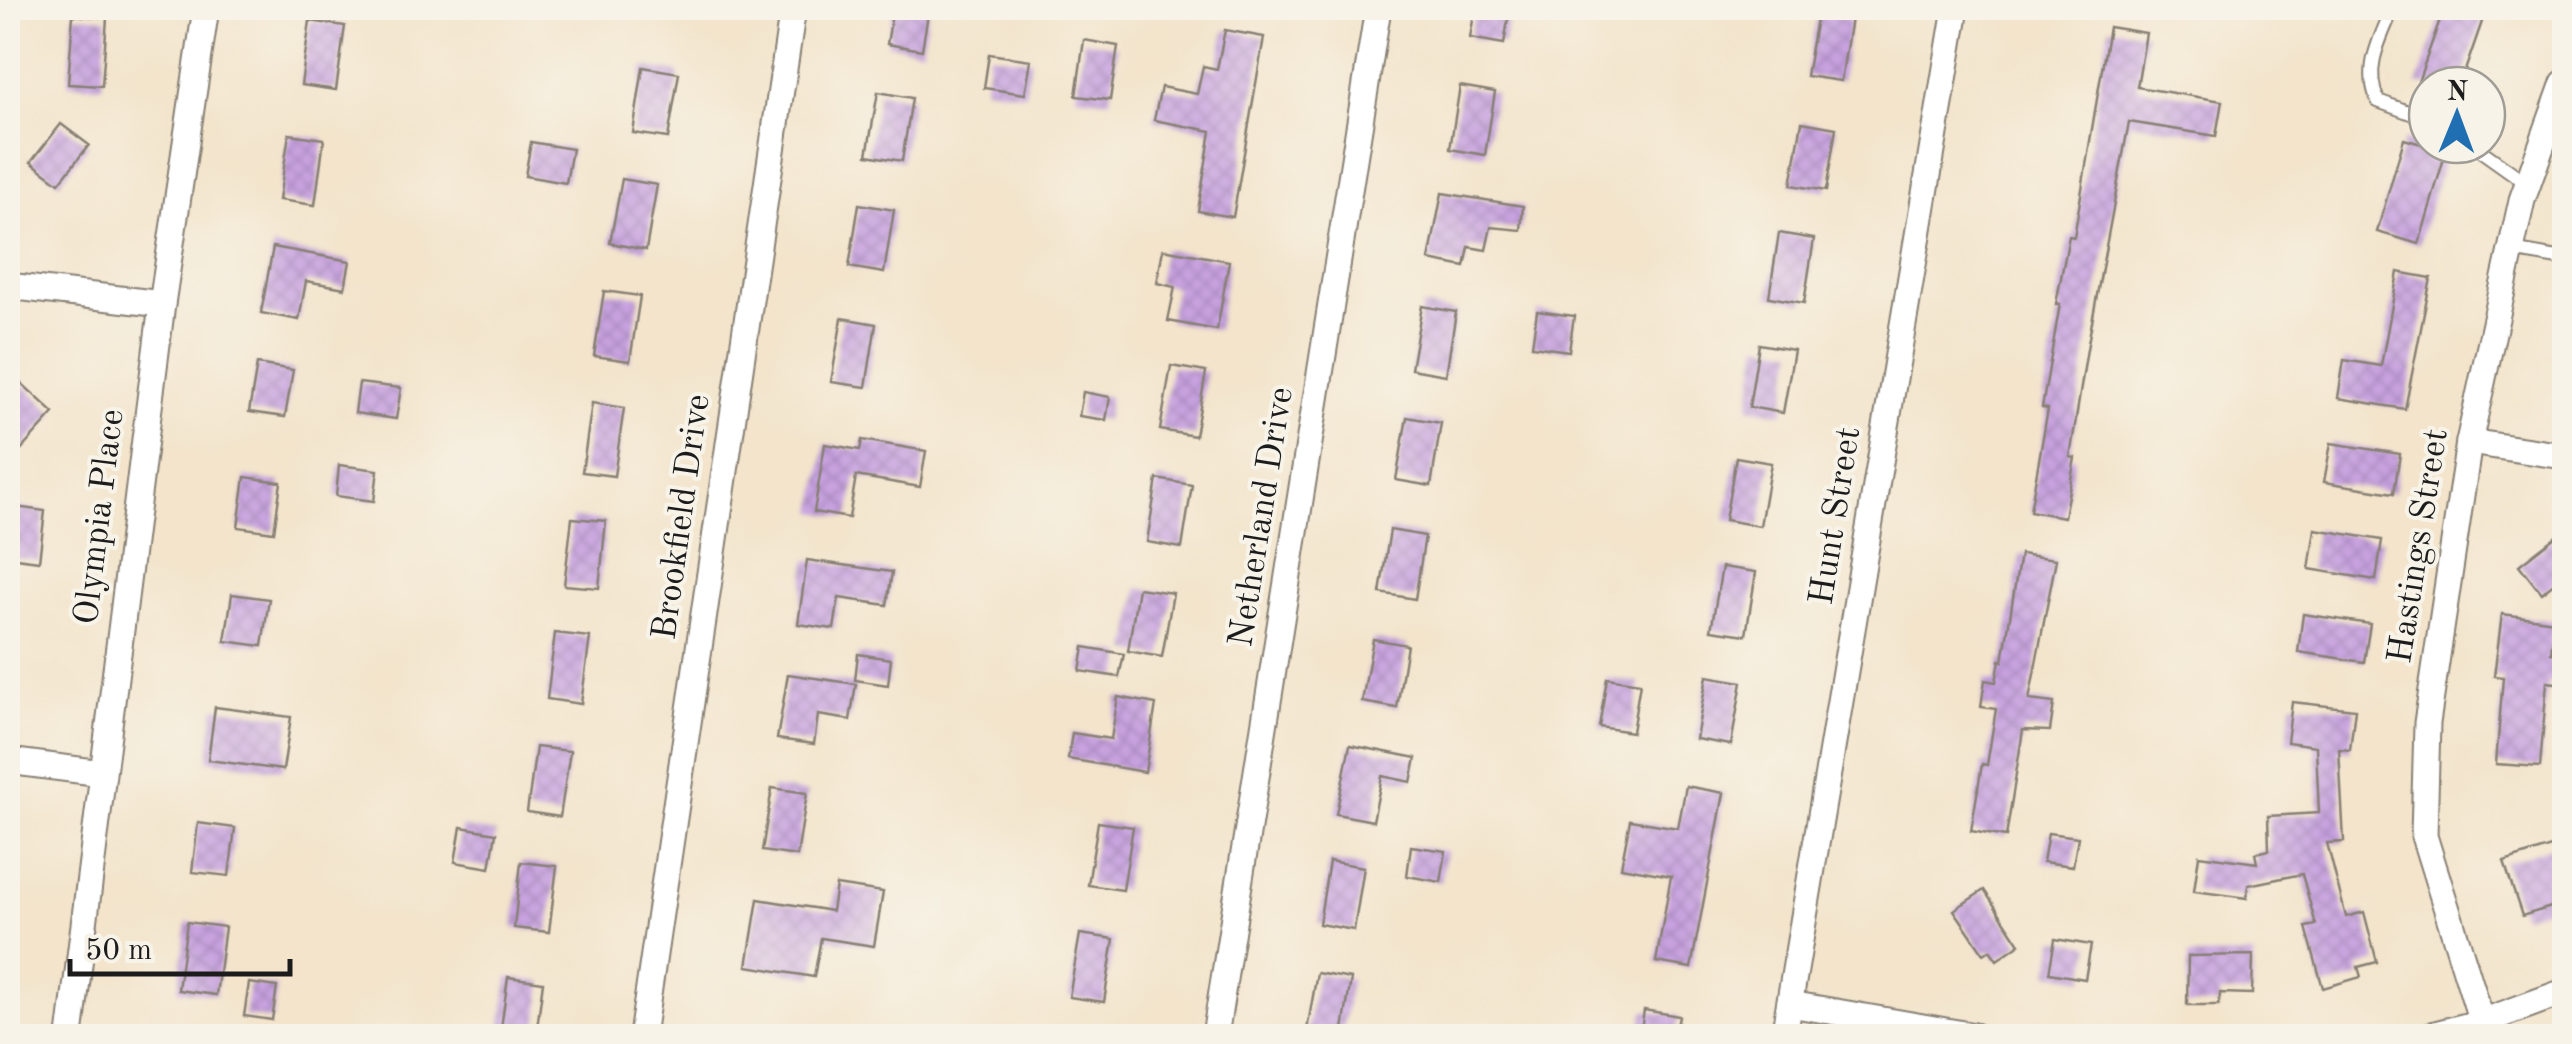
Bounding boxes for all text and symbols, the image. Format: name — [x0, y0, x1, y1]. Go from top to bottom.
north arrow — [2407, 65, 2507, 165]
text: N — [2446, 79, 2469, 107]
street label: Netherland Drive — [1224, 385, 1300, 649]
street label: Brookfield Drive — [647, 392, 717, 642]
street label: Olympia Place — [69, 407, 131, 627]
street label: Hunt Street — [1805, 424, 1867, 608]
street label: Hastings Street — [2383, 426, 2455, 666]
scale bar — [70, 914, 290, 976]
text: 50 m — [85, 936, 152, 966]

